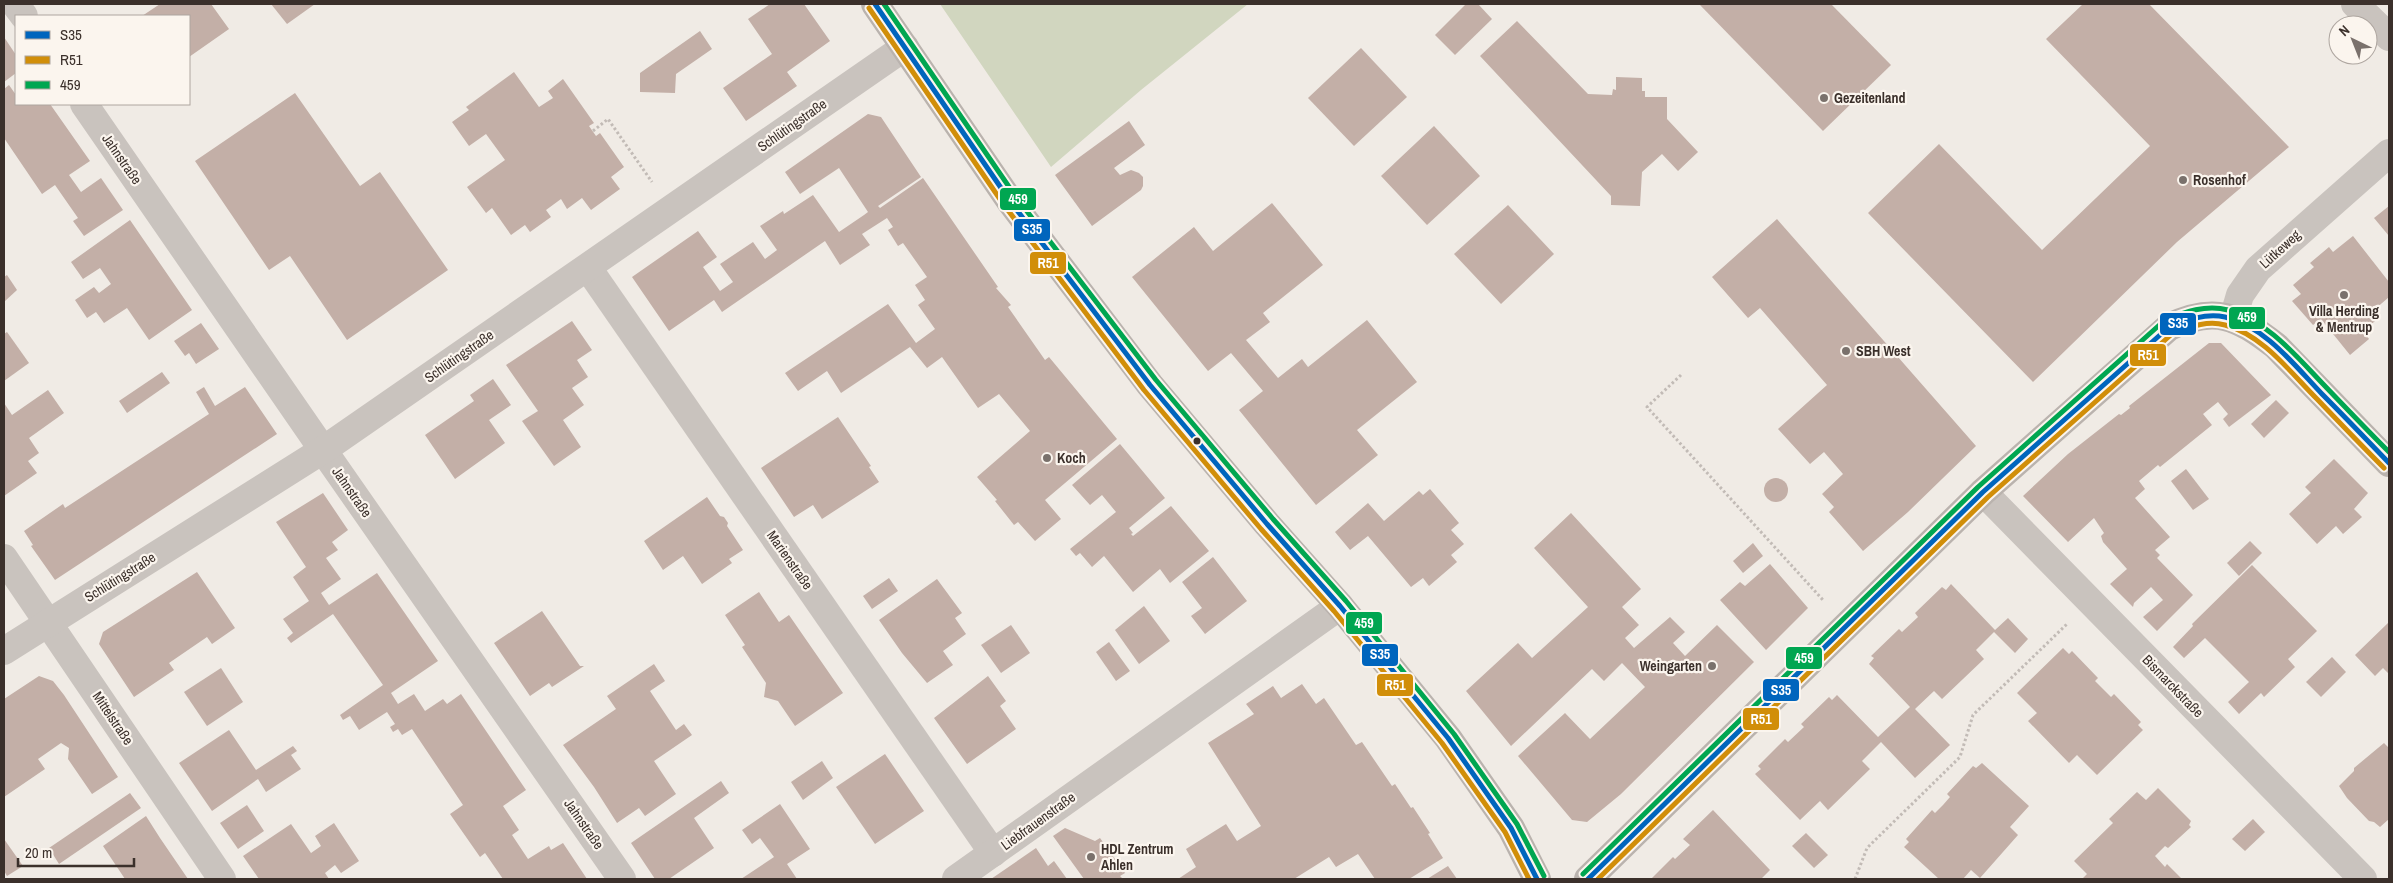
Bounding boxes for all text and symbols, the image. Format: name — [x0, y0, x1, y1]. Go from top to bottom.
legend — [15, 15, 190, 105]
north arrow — [2328, 15, 2378, 65]
text: N — [2335, 21, 2353, 40]
text: S35 — [60, 24, 82, 45]
text: R51 — [60, 49, 83, 70]
text: 459 — [60, 74, 81, 95]
place label: Gezeitenland — [1834, 89, 1905, 107]
marker: Gezeitenland — [1818, 92, 1830, 104]
street label: Schlütingstraße — [754, 95, 830, 155]
street label: Jahnstraße — [98, 130, 146, 188]
place label: Rosenhof — [2193, 171, 2246, 189]
marker: Rosenhof — [2177, 174, 2189, 186]
line badge: 459 — [999, 187, 1037, 211]
text: 459 — [1008, 190, 1028, 208]
line badge: S35 — [1013, 218, 1051, 242]
text: S35 — [1022, 220, 1043, 238]
street label: Lütkeweg — [2256, 225, 2305, 272]
line badge: R51 — [1029, 251, 1067, 275]
text: R51 — [1037, 254, 1059, 272]
marker: Villa Herding & Mentrup — [2338, 289, 2350, 301]
place label: Villa Herding & Mentrup — [2309, 302, 2379, 336]
line badge: 459 — [2228, 306, 2266, 330]
text: 459 — [2237, 308, 2257, 326]
line badge: S35 — [2159, 312, 2197, 336]
text: S35 — [2168, 314, 2189, 332]
street label: Schlütingstraße — [421, 326, 497, 386]
place label: SBH West — [1856, 342, 1911, 360]
line badge: R51 — [2129, 343, 2167, 367]
marker: SBH West — [1840, 345, 1852, 357]
text: R51 — [2137, 346, 2159, 364]
unlabelled marker — [1192, 436, 1202, 446]
place label: Koch — [1057, 449, 1086, 467]
marker: Koch — [1041, 452, 1053, 464]
street label: Jahnstraße — [328, 463, 376, 521]
street label: Marienstraße — [763, 527, 817, 593]
street label: Schlütingstraße — [81, 548, 159, 606]
line badge: 459 — [1345, 611, 1383, 635]
text: 459 — [1354, 614, 1374, 632]
line badge: S35 — [1361, 643, 1399, 667]
text: S35 — [1370, 645, 1391, 663]
line badge: 459 — [1785, 646, 1823, 670]
text: 459 — [1794, 649, 1814, 667]
street label: Bismarckstraße — [2139, 651, 2207, 721]
place label: Weingarten — [1640, 657, 1702, 675]
marker: Weingarten — [1706, 660, 1718, 672]
line badge: R51 — [1376, 673, 1414, 697]
text: R51 — [1384, 676, 1406, 694]
line badge: S35 — [1762, 678, 1800, 702]
text: S35 — [1771, 681, 1792, 699]
street label: Mittelstraße — [89, 688, 137, 748]
line badge: R51 — [1742, 707, 1780, 731]
text: R51 — [1750, 710, 1772, 728]
street label: Liebfrauenstraße — [997, 788, 1079, 854]
street label: Jahnstraße — [560, 795, 608, 853]
scale bar — [18, 836, 134, 868]
place label: HDL Zentrum Ahlen — [1101, 840, 1174, 874]
text: 20 m — [25, 842, 52, 863]
marker: HDL Zentrum Ahlen — [1085, 851, 1097, 863]

